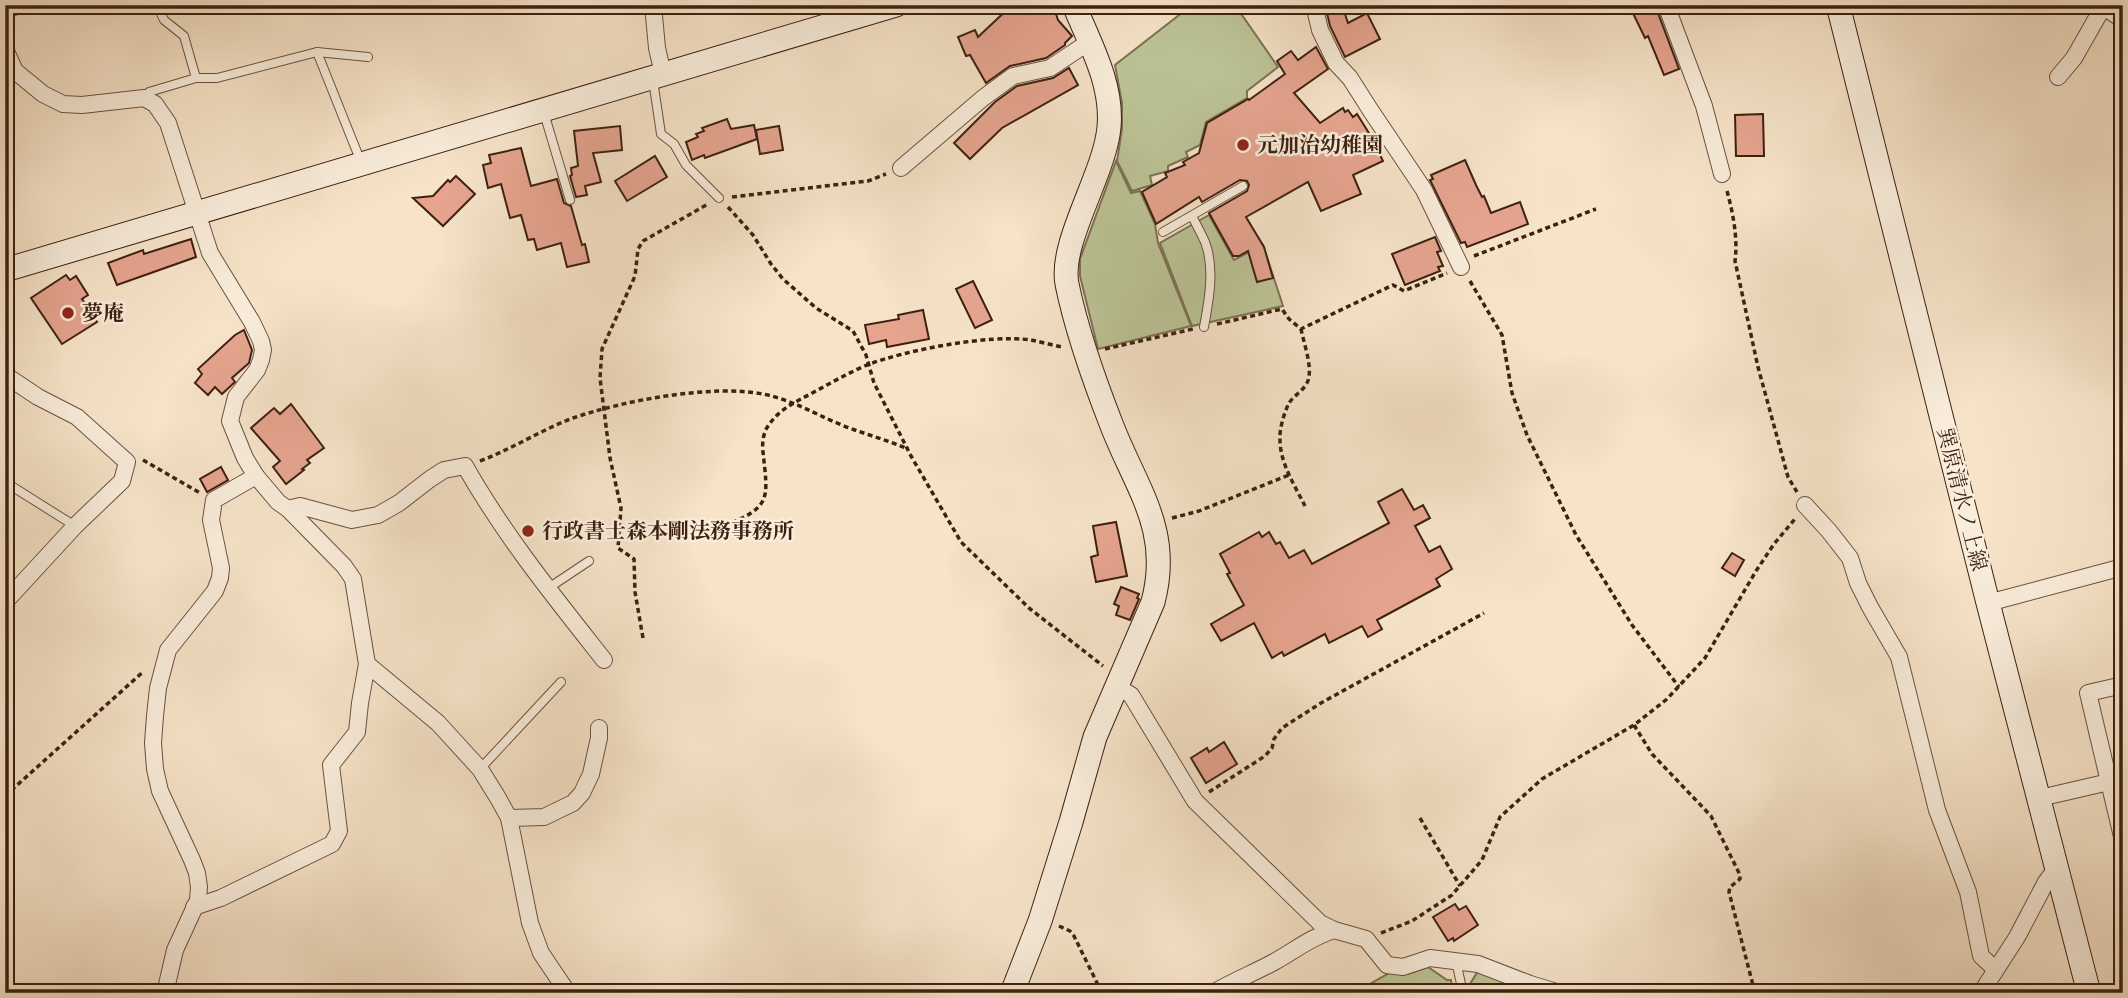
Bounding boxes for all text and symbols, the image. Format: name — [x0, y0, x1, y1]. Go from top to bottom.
place label: 元加治幼稚園 — [1257, 133, 1383, 159]
marker: 元加治幼稚園 — [1235, 137, 1251, 153]
place label: 夢庵 — [82, 301, 124, 327]
marker: 夢庵 — [60, 305, 76, 321]
street label: 巽原清水ノ上線 — [1931, 425, 1991, 574]
place label: 行政書士森本剛法務事務所 — [542, 519, 794, 545]
marker: 行政書士森本剛法務事務所 — [520, 523, 536, 539]

